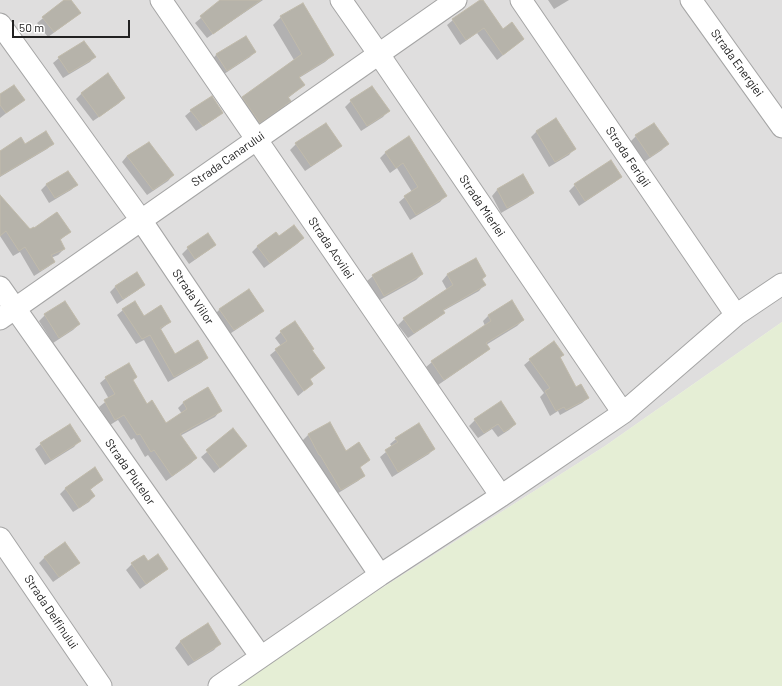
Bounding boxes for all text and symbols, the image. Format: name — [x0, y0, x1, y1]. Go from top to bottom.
scale bar — [14, 12, 132, 38]
text: 50 m — [19, 20, 44, 34]
street label: Strada Energiei — [708, 26, 766, 100]
street label: Strada Ferigii — [603, 124, 653, 190]
street label: Strada Canarului — [189, 128, 267, 190]
street label: Strada Mierlei — [456, 172, 508, 240]
street label: Strada Acvilei — [305, 214, 357, 282]
street label: Strada Viilor — [169, 267, 217, 327]
street label: Strada Plutelor — [102, 436, 158, 508]
street label: Strada Delfinului — [21, 572, 81, 652]

